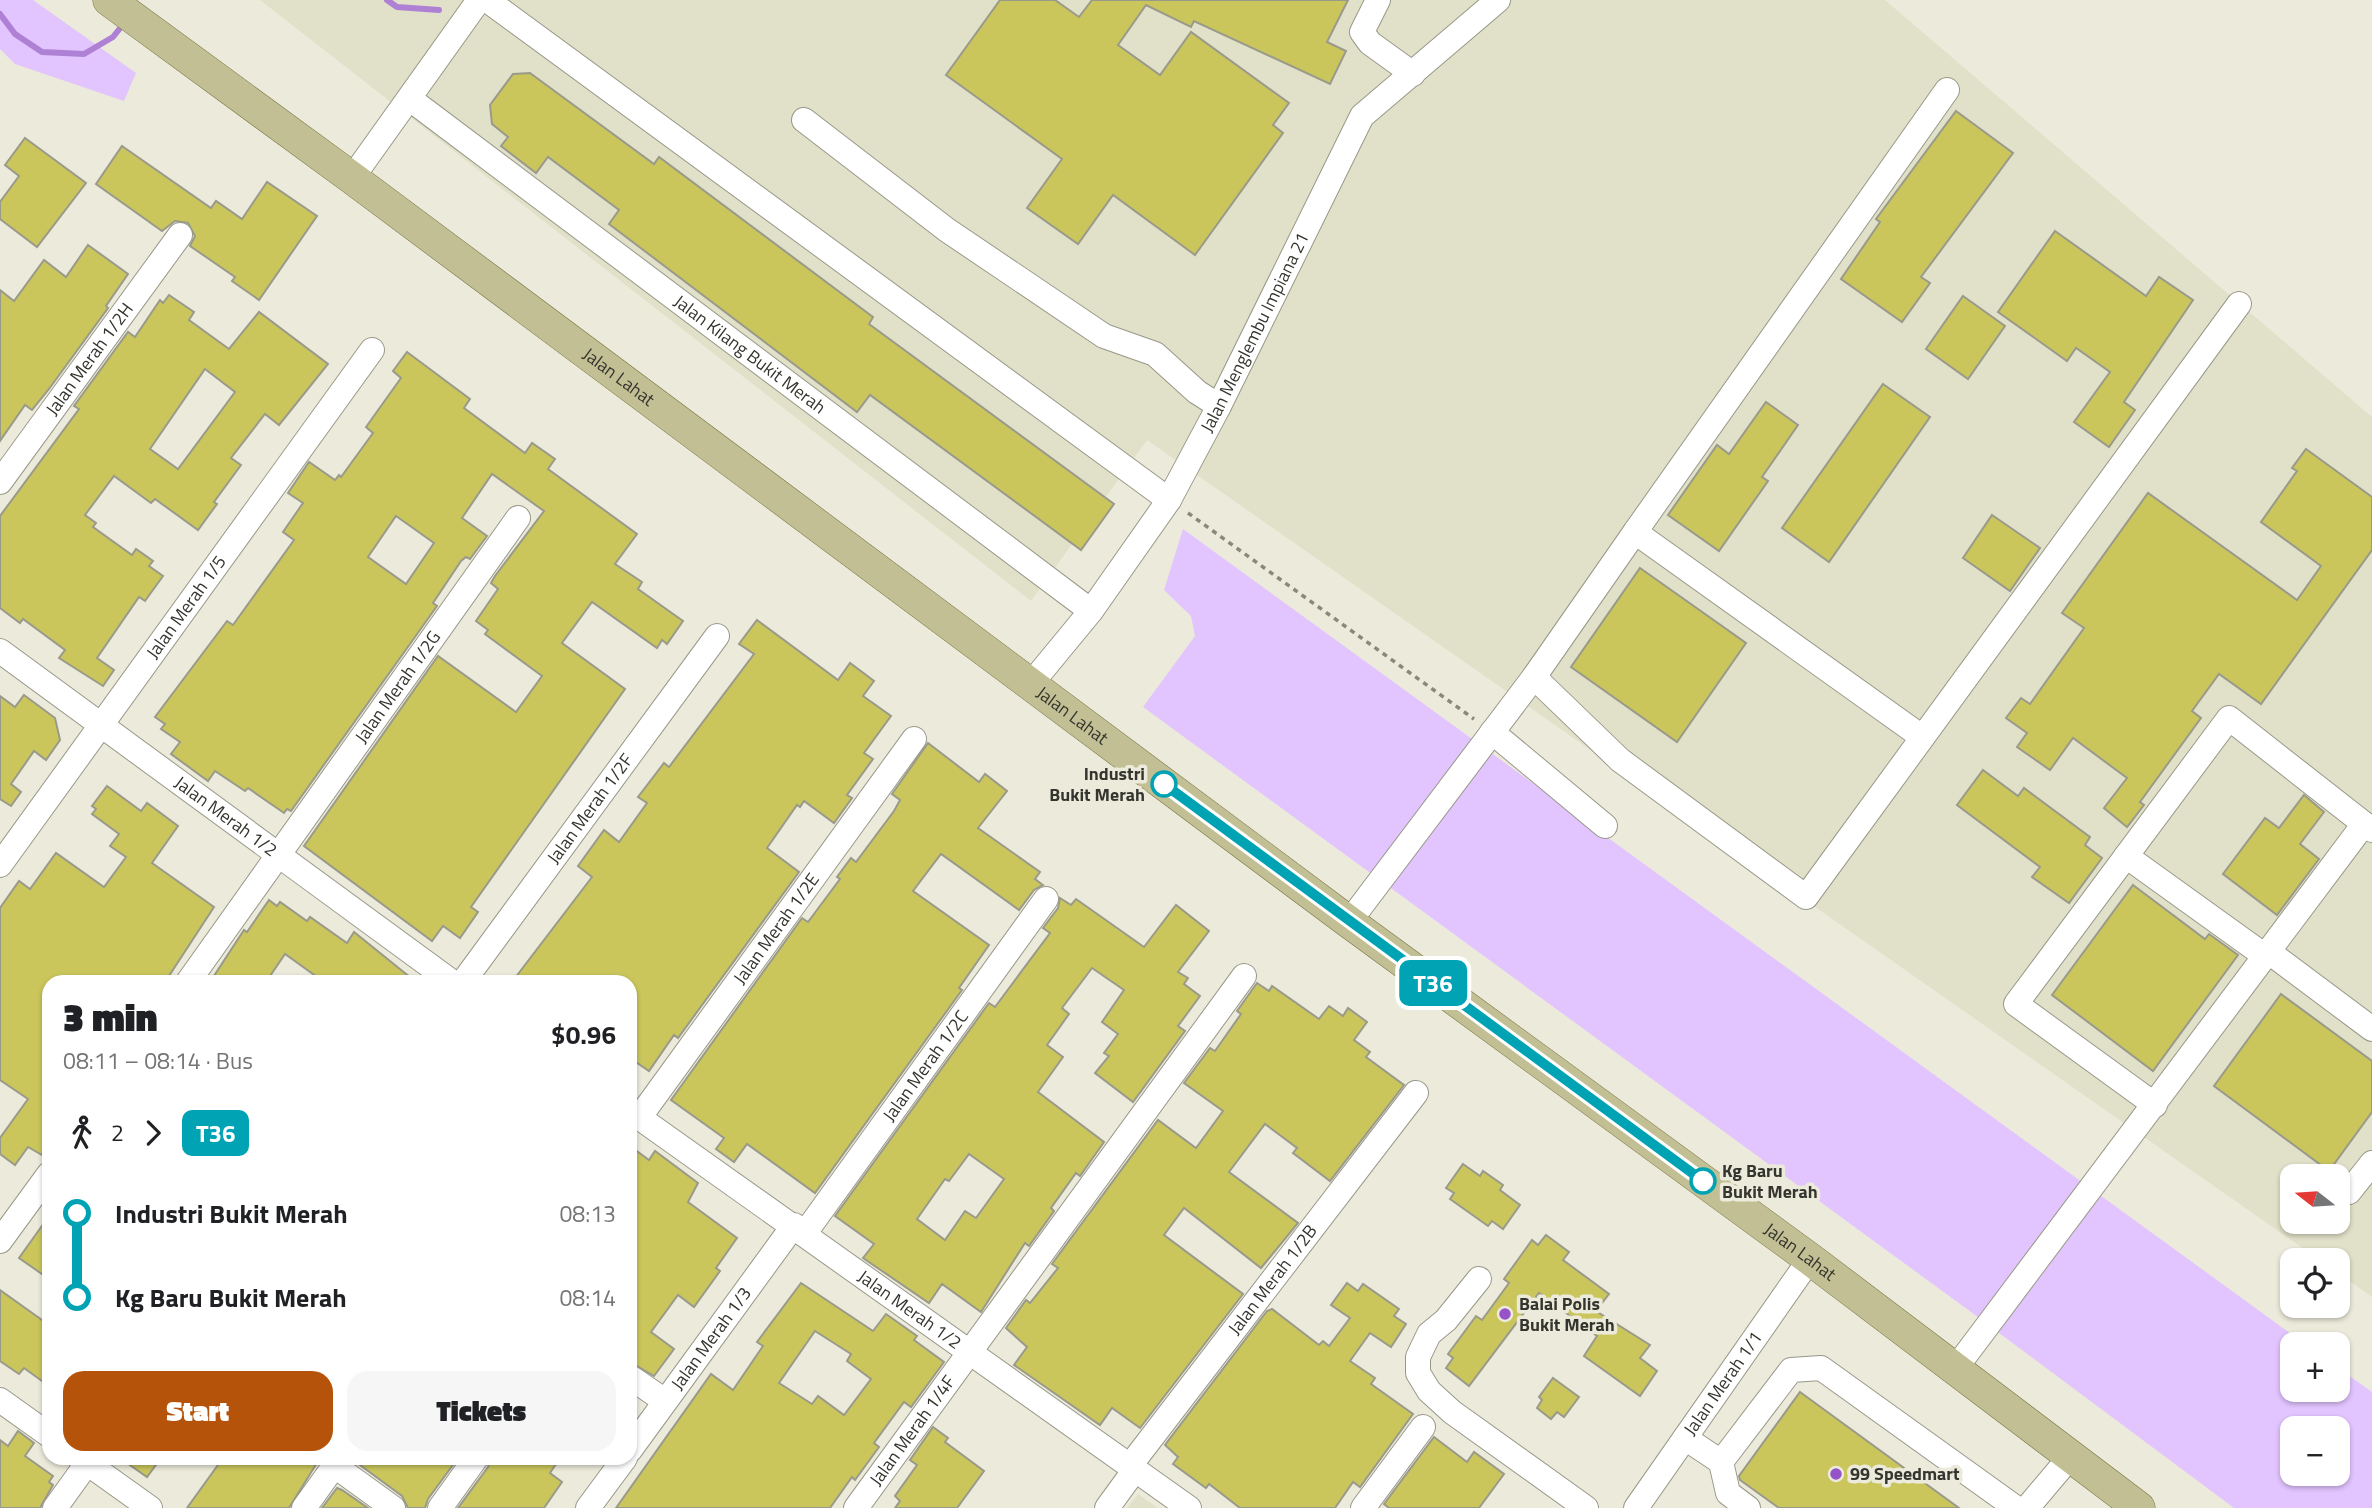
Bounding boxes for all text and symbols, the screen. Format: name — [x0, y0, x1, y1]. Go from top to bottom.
street label: Jalan Menglembu Impiana 21 — [1193, 227, 1316, 437]
street label: Jalan Kilang Bukit Merah — [668, 288, 832, 420]
street label: Jalan Merah 1/2H — [39, 297, 139, 421]
street label: Jalan Lahat — [577, 341, 661, 413]
street label: Jalan Merah 1/5 — [139, 550, 232, 664]
street label: Jalan Merah 1/2G — [348, 625, 447, 749]
street label: Jalan Lahat — [1031, 679, 1115, 751]
street label: Jalan Merah 1/2F — [540, 748, 640, 869]
place label: Industri Bukit Merah — [1049, 760, 1145, 808]
street label: Jalan Merah 1/2 — [169, 769, 283, 863]
marker: Industri Bukit Merah — [1151, 771, 1177, 797]
street label: Jalan Merah 1/2E — [726, 867, 826, 990]
line badge: T36 — [1393, 960, 1473, 1006]
text: T36 — [1413, 965, 1453, 1001]
text: 3 min — [63, 988, 157, 1046]
street label: Jalan Merah 1/2C — [876, 1004, 975, 1127]
text: $0.96 — [551, 1015, 616, 1054]
text: 08:11 – 08:14 · Bus — [63, 1043, 253, 1078]
icon: walk — [63, 1114, 101, 1152]
icon: forward — [134, 1114, 172, 1152]
text: 2 — [111, 1115, 124, 1150]
text: T36 — [196, 1115, 235, 1151]
place label: Kg Baru Bukit Merah — [1722, 1157, 1818, 1205]
north arrow — [2280, 1164, 2350, 1234]
map controls — [2280, 1164, 2350, 1486]
marker: Kg Baru Bukit Merah — [1690, 1168, 1716, 1194]
text: Industri Bukit Merah — [115, 1194, 348, 1233]
text: 08:13 — [559, 1196, 616, 1231]
street label: Jalan Lahat — [1759, 1216, 1843, 1288]
street label: Jalan Merah 1/2B — [1221, 1219, 1323, 1340]
button: locate — [2280, 1248, 2350, 1318]
street label: Jalan Merah 1/2 — [853, 1263, 967, 1355]
text: Kg Baru Bukit Merah — [115, 1278, 347, 1317]
text: 08:14 — [559, 1280, 616, 1315]
street label: Jalan Merah 1/3 — [664, 1281, 758, 1395]
place label: Balai Polis Bukit Merah — [1519, 1290, 1615, 1338]
marker: Balai Polis Bukit Merah — [1497, 1306, 1513, 1322]
street label: Jalan Merah 1/1 — [1677, 1326, 1769, 1441]
button: + — [2280, 1332, 2350, 1402]
street label: Jalan Merah 1/4F — [863, 1369, 962, 1491]
button: Start — [63, 1371, 333, 1451]
button: Tickets — [347, 1371, 616, 1451]
button: − — [2280, 1416, 2350, 1486]
place label: 99 Speedmart — [1850, 1460, 1960, 1487]
marker: 99 Speedmart — [1828, 1466, 1844, 1482]

